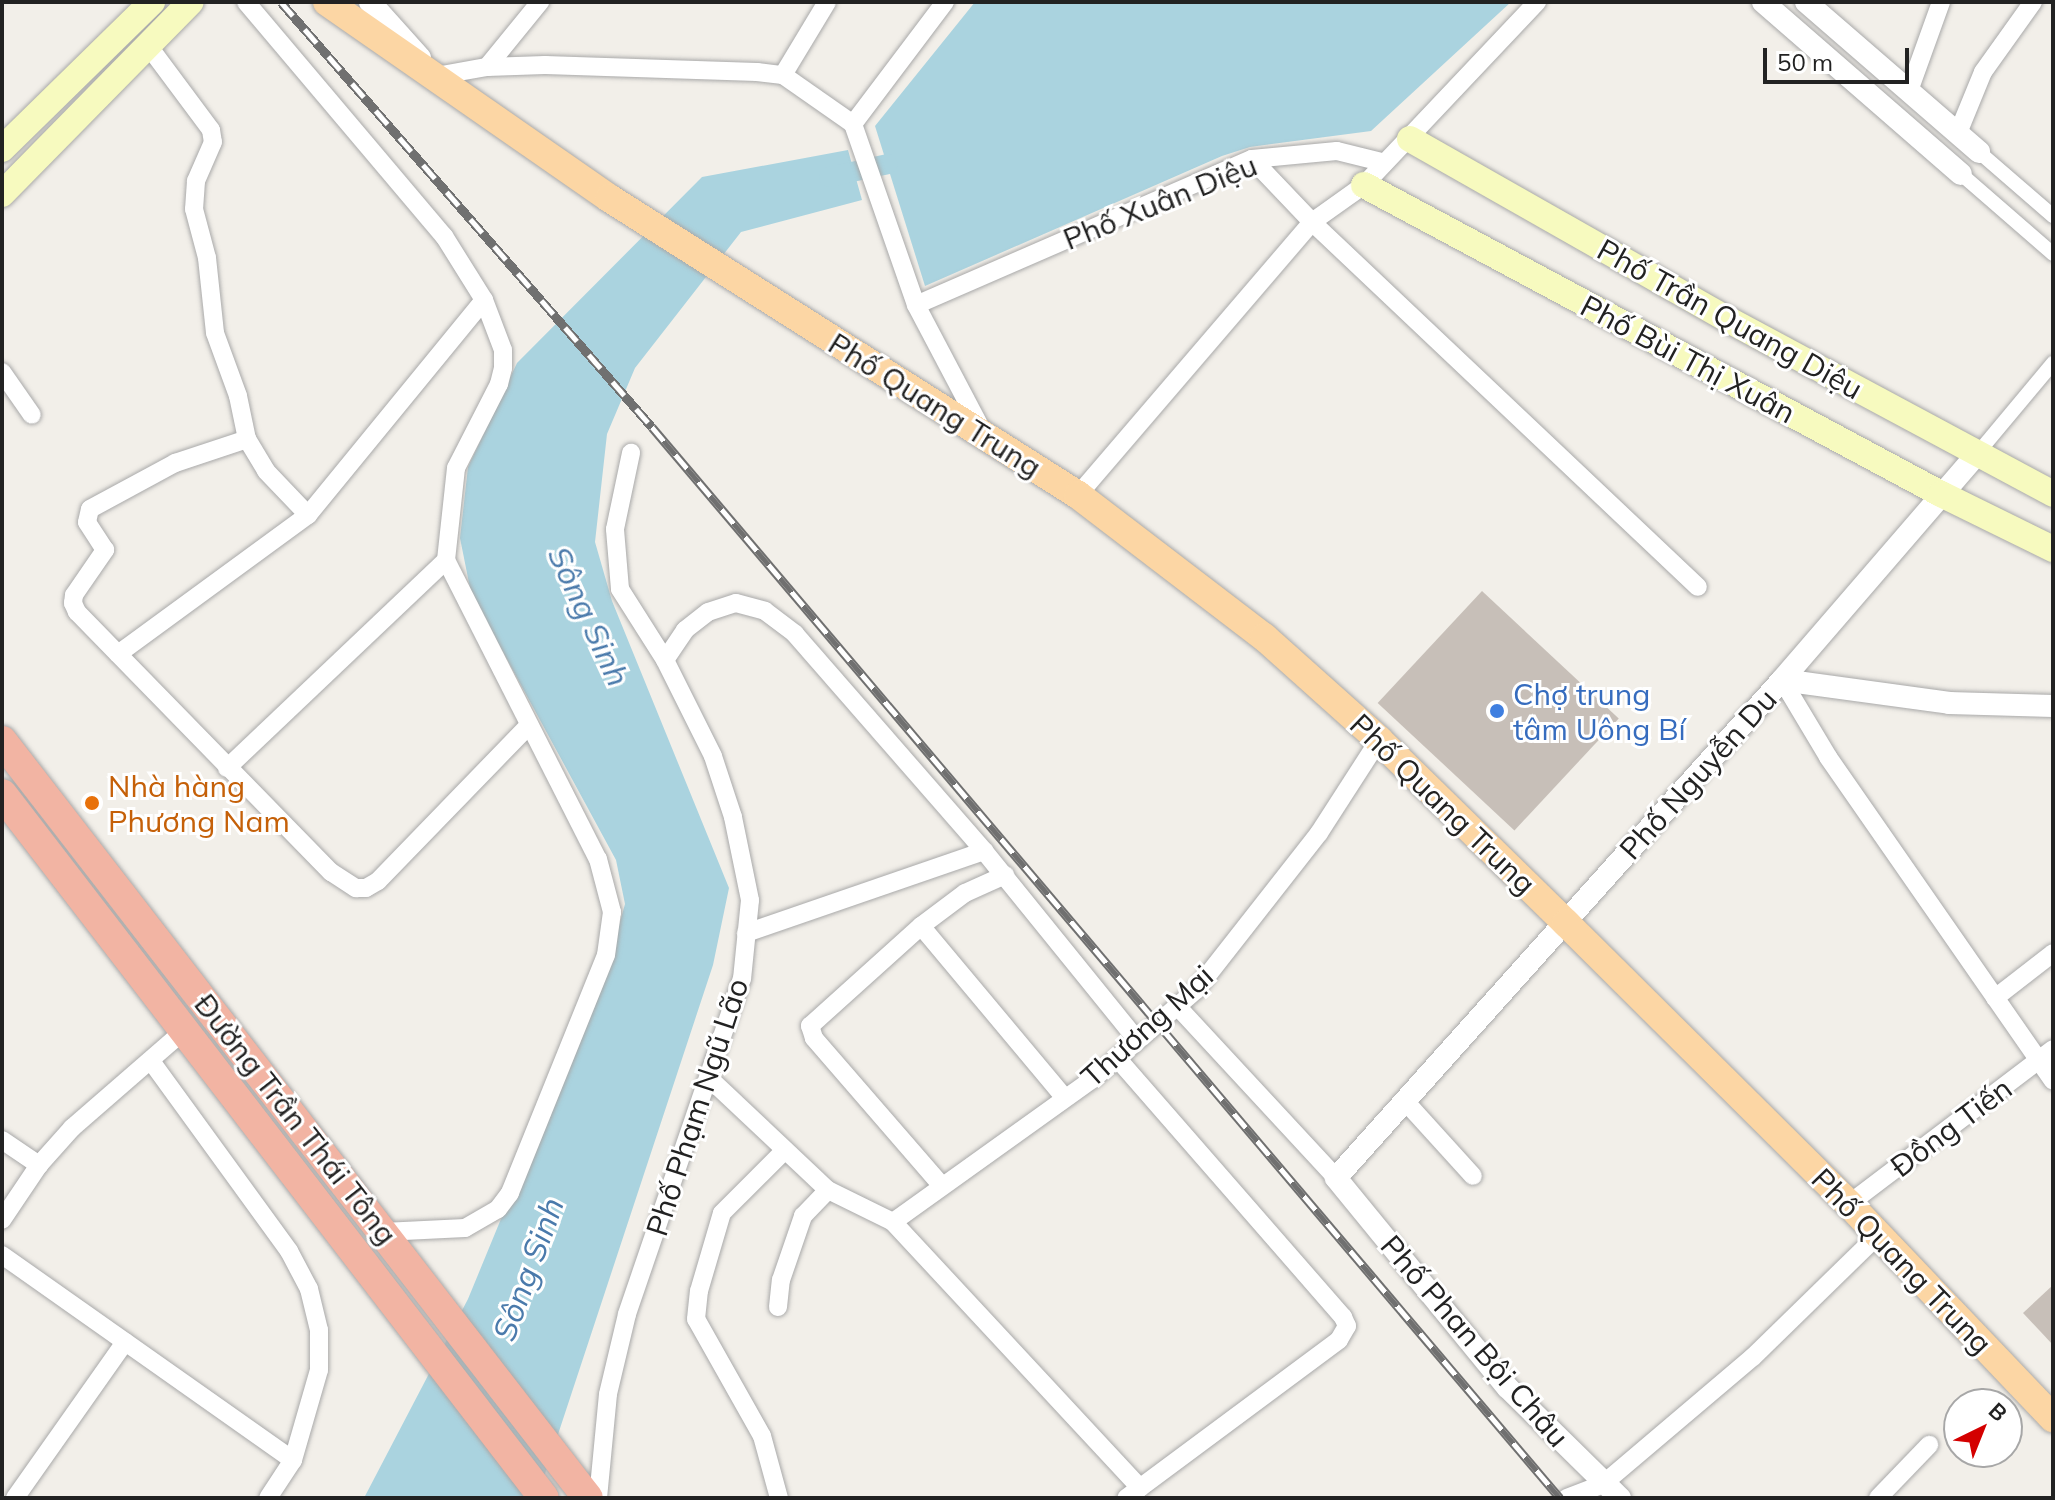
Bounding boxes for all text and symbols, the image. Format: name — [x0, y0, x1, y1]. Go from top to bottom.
scale bar — [1767, 32, 1913, 82]
text: 50 m — [1777, 47, 1833, 77]
street label: Phố Xuân Diệu — [1058, 147, 1262, 257]
street label: Phố Trần Quang Diệu — [1591, 231, 1869, 407]
street label: Phố Bùi Thị Xuân — [1575, 287, 1801, 431]
street label: Phố Quang Trung — [822, 325, 1048, 485]
water label: Sông Sinh — [540, 540, 638, 692]
place label: Chợ trung tâm Uông Bí — [1513, 676, 1686, 746]
street label: Phố Nguyễn Du — [1612, 681, 1784, 867]
marker: Chợ trung tâm Uông Bí — [1488, 702, 1506, 720]
street label: Phố Quang Trung — [1343, 706, 1543, 902]
place label: Nhà hàng Phương Nam — [108, 768, 290, 838]
marker: Nhà hàng Phương Nam — [83, 794, 101, 812]
street label: Thương Mại — [1074, 958, 1220, 1094]
street label: Phố Phạm Ngũ Lão — [638, 974, 756, 1240]
street label: Đường Trần Thái Tông — [187, 987, 405, 1251]
street label: Đồng Tiến — [1883, 1070, 2019, 1184]
street label: Phố Quang Trung — [1804, 1161, 2000, 1361]
water label: Sông Sinh — [484, 1192, 572, 1346]
street label: Phố Phan Bội Châu — [1373, 1228, 1577, 1454]
north arrow — [1943, 1388, 2023, 1468]
text: B — [1983, 1396, 2013, 1427]

